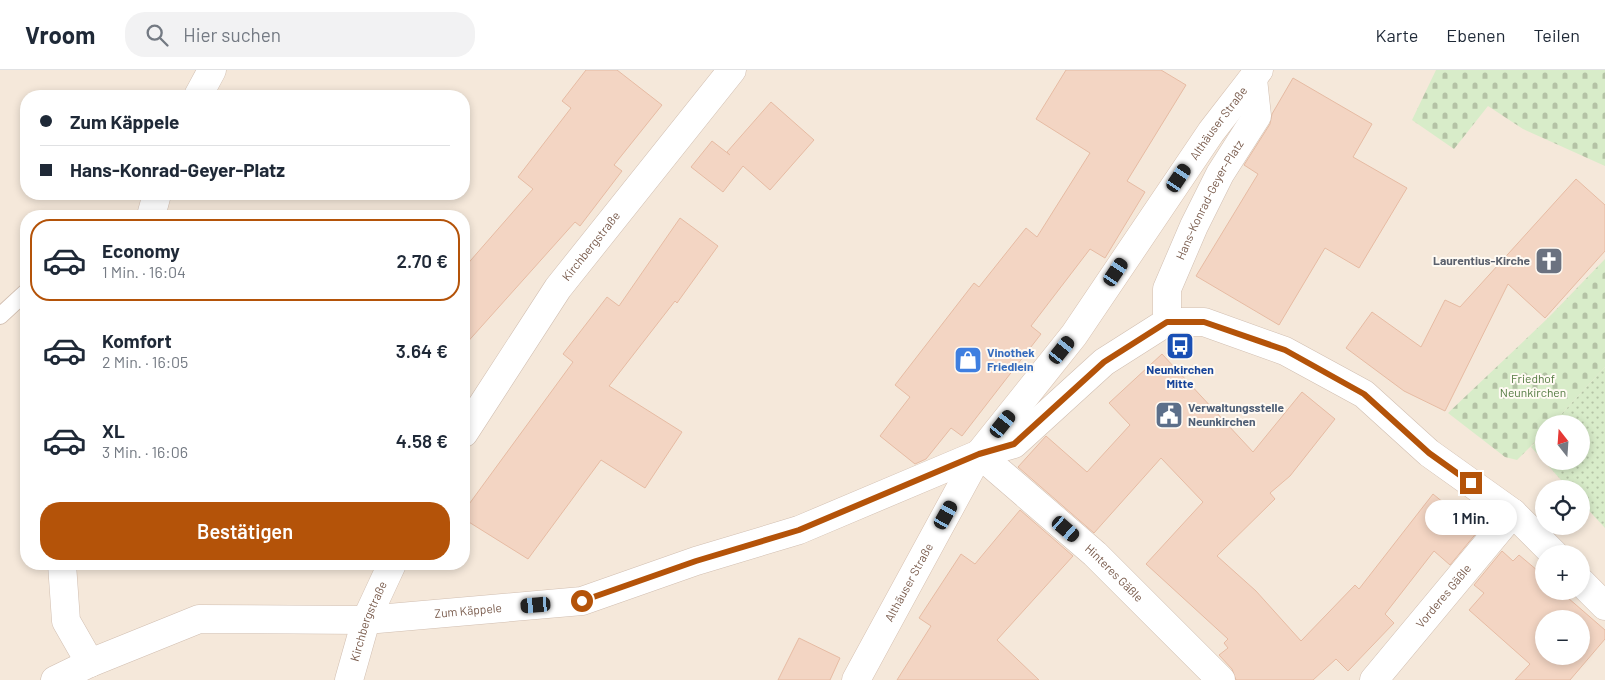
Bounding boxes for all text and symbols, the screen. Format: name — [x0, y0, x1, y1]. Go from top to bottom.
search box — [125, 12, 475, 57]
text: Vroom — [25, 20, 95, 49]
icon: search — [143, 21, 171, 49]
text: Hier suchen — [183, 23, 281, 46]
text: Karte — [1375, 24, 1418, 46]
text: Ebenen — [1446, 24, 1505, 46]
text: Teilen — [1533, 24, 1580, 46]
street label: Althäuser Straße — [1186, 83, 1250, 162]
text: Zum Käppele — [70, 110, 179, 133]
street label: Hans-Konrad-Geyer-Platz — [1172, 137, 1246, 262]
text: Hans-Konrad-Geyer-Platz — [70, 158, 285, 181]
car — [1164, 161, 1193, 195]
street label: Kirchbergstraße — [559, 208, 622, 283]
icon: car — [42, 238, 87, 283]
text: Economy — [102, 239, 180, 262]
church icon: Laurentius-Kirche — [1534, 246, 1564, 276]
text: 2.70 € — [396, 249, 448, 272]
place label: Laurentius-Kirche — [1433, 253, 1530, 267]
car — [1101, 255, 1130, 289]
text: 1 Min. · 16:04 — [102, 262, 186, 281]
icon: car — [42, 328, 87, 373]
text: Komfort — [102, 329, 172, 352]
bus stop icon: Neunkirchen Mitte — [1165, 331, 1195, 361]
car — [1046, 334, 1077, 366]
text: 3.64 € — [396, 339, 448, 362]
shop icon: Vinothek Friedlein — [953, 345, 983, 375]
place label: Vinothek Friedlein — [987, 345, 1035, 373]
text: 2 Min. · 16:05 — [102, 352, 188, 371]
place label: Neunkirchen Mitte — [1146, 362, 1214, 390]
park label: Friedhof Neunkirchen — [1500, 371, 1566, 399]
public building icon: Verwaltungsstelle Neunkirchen — [1154, 400, 1184, 430]
place label: Verwaltungsstelle Neunkirchen — [1188, 400, 1284, 428]
car — [987, 408, 1018, 440]
north arrow — [1535, 415, 1590, 470]
map controls — [1535, 415, 1590, 665]
icon: car — [42, 418, 87, 463]
text: XL — [102, 419, 125, 442]
text: 4.58 € — [396, 429, 448, 452]
text: 3 Min. · 16:06 — [102, 442, 188, 461]
route end — [1460, 472, 1482, 494]
button: locate — [1535, 480, 1590, 535]
car — [932, 498, 959, 532]
callout: 1 Min. — [1425, 500, 1517, 536]
button: Bestätigen — [40, 502, 450, 560]
text: 1 Min. — [1452, 508, 1490, 527]
car — [1049, 513, 1082, 545]
street label: Althäuser Straße — [881, 540, 935, 624]
street label: Hinteres Gäßle — [1083, 541, 1147, 604]
button: + — [1535, 545, 1590, 600]
street label: Vorderes Gäßle — [1413, 561, 1473, 630]
street label: Kirchbergstraße — [347, 579, 389, 663]
route start — [571, 590, 593, 612]
car — [520, 596, 551, 614]
street label: Zum Käppele — [434, 600, 502, 620]
button: − — [1535, 610, 1590, 665]

